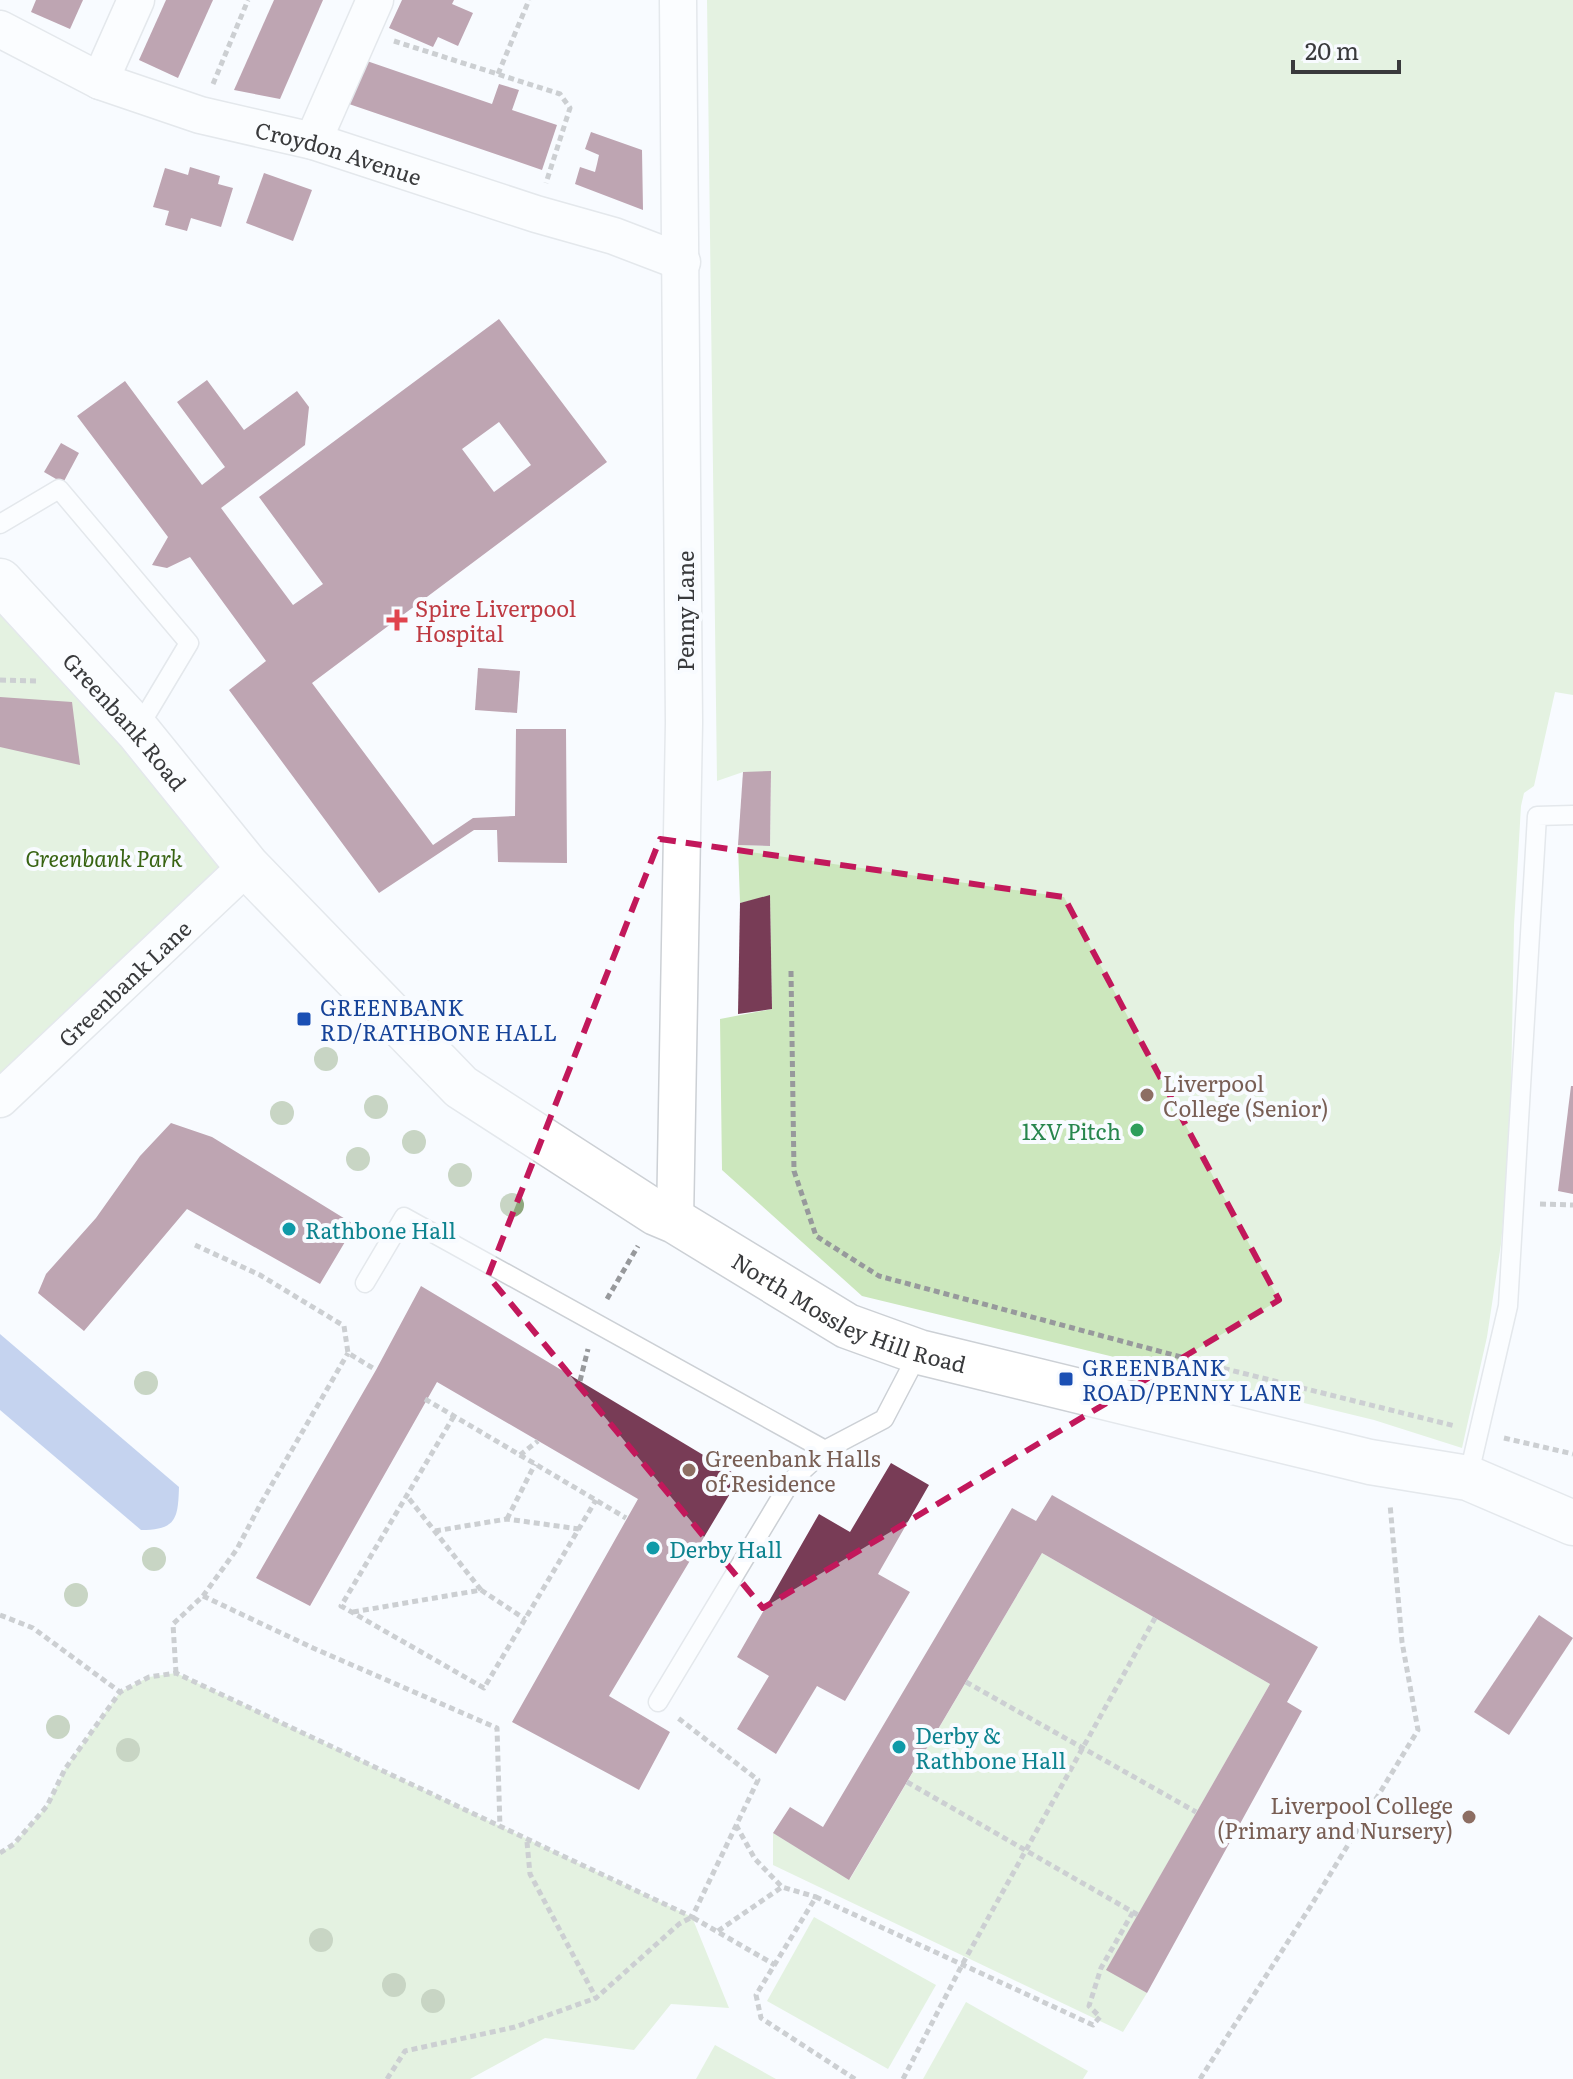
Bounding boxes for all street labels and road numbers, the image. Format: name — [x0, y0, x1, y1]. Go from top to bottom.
street label: Croydon Avenue — [252, 112, 426, 192]
street label: Penny Lane — [668, 551, 701, 671]
street label: Greenbank Road — [56, 644, 195, 797]
street label: Greenbank Lane — [50, 911, 198, 1053]
street label: North Mossley Hill Road — [726, 1244, 970, 1379]

